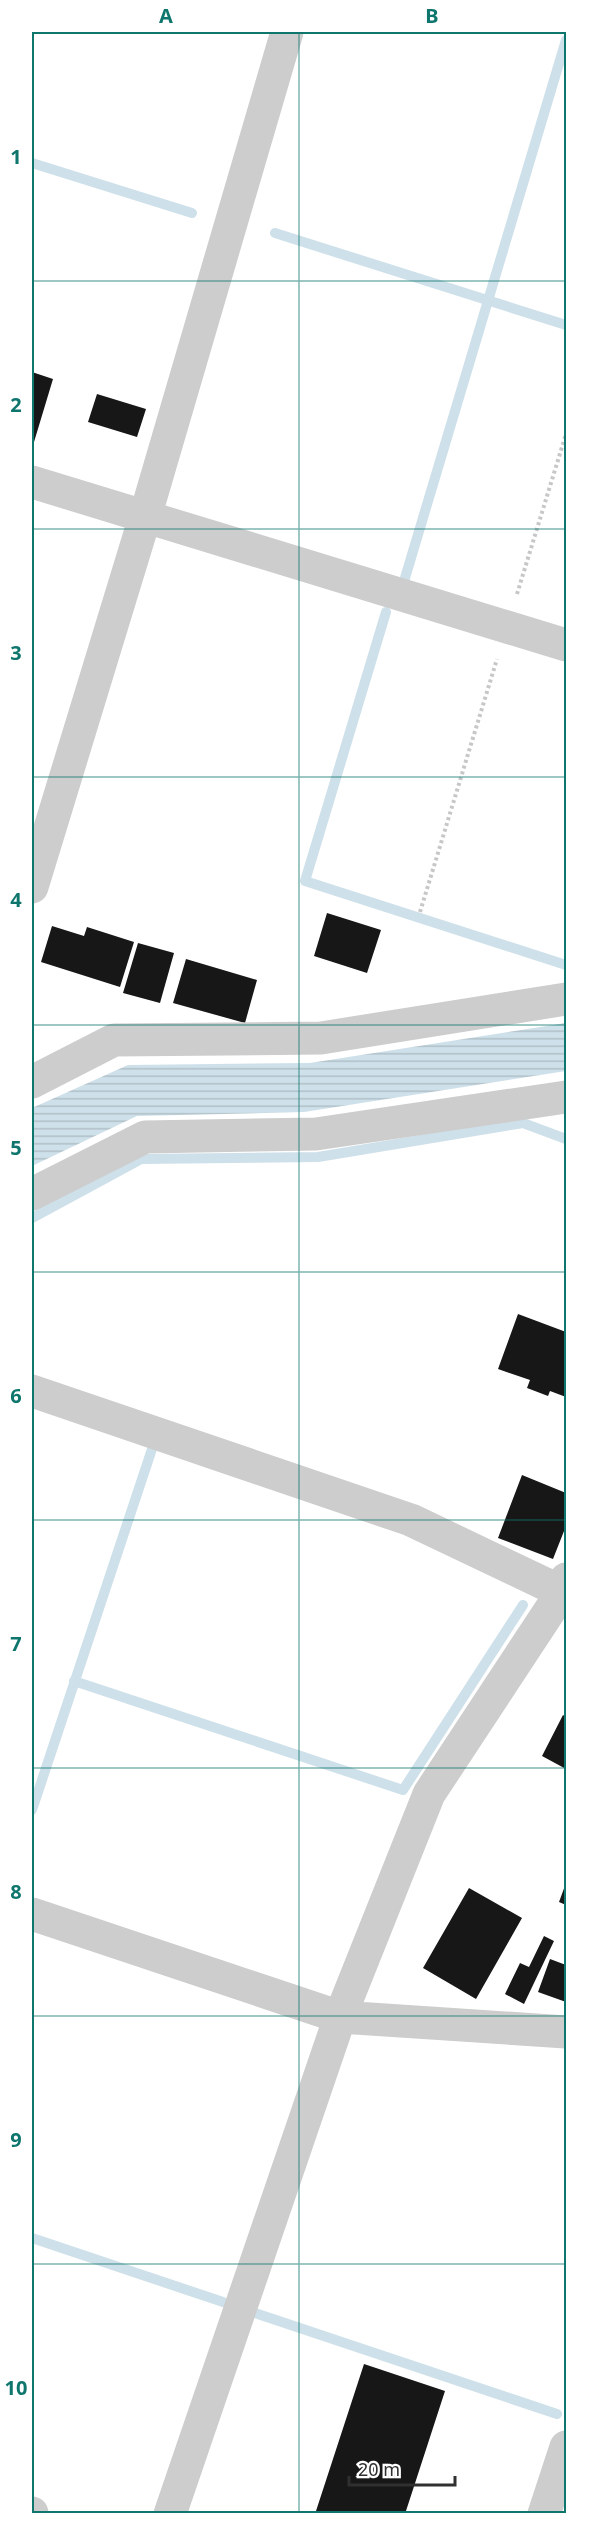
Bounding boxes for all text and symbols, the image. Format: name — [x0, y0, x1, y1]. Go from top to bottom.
text: A — [159, 2, 173, 29]
text: B — [425, 2, 439, 29]
text: 1 — [10, 143, 22, 170]
text: 2 — [10, 391, 22, 418]
text: 3 — [10, 639, 22, 666]
text: 4 — [10, 886, 22, 913]
text: 5 — [10, 1134, 22, 1161]
text: 6 — [10, 1382, 22, 1409]
text: 7 — [10, 1630, 22, 1657]
text: 8 — [10, 1878, 22, 1905]
text: 9 — [10, 2126, 22, 2153]
text: 10 — [5, 2374, 27, 2401]
scale bar — [349, 2449, 456, 2487]
text: 20 m — [358, 2457, 400, 2481]

